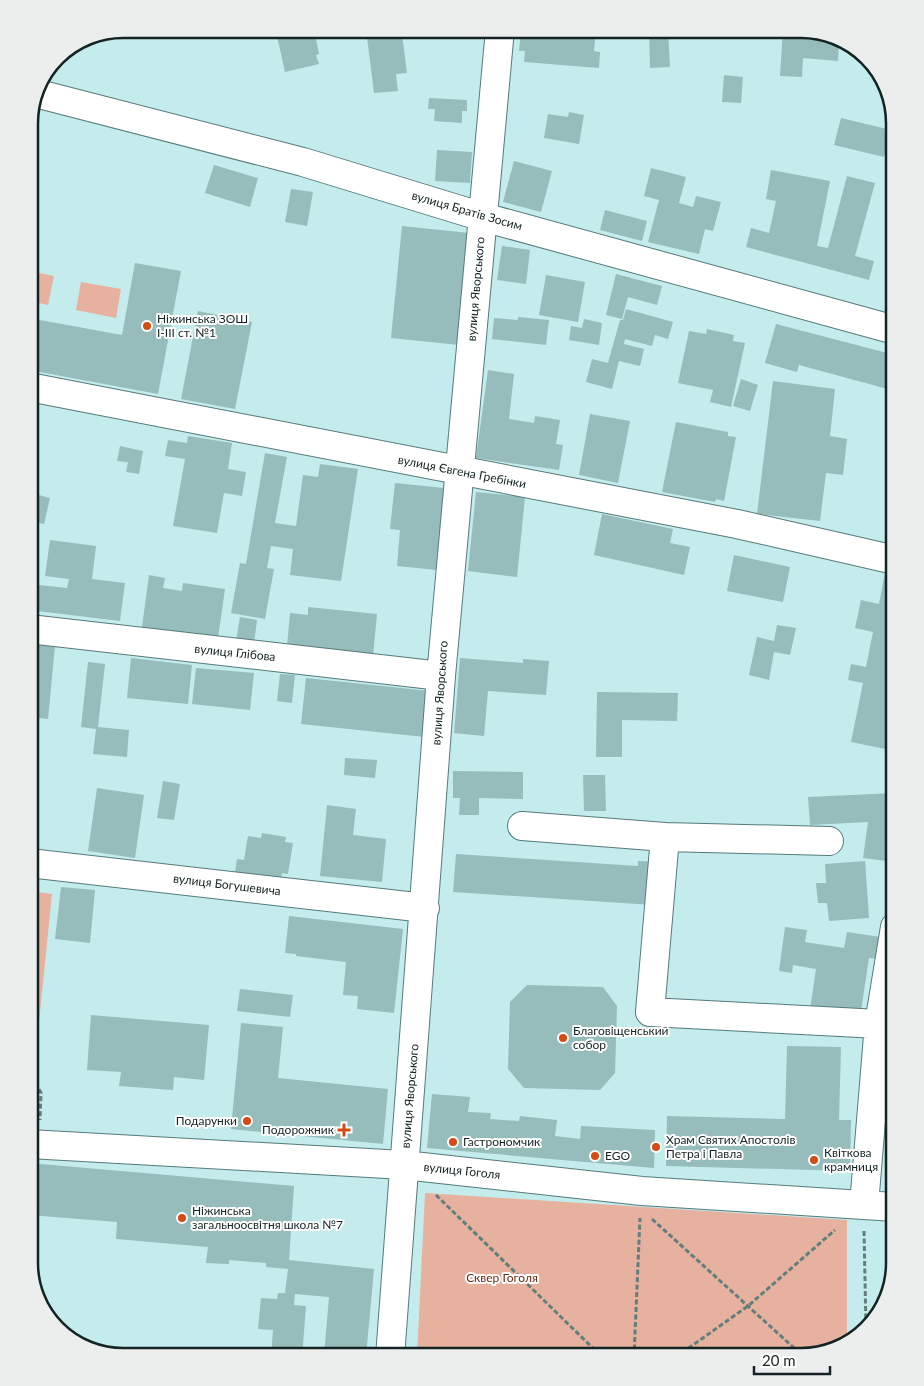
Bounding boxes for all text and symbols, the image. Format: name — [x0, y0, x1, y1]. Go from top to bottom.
street label: вулиця Братів Зосим — [410, 188, 524, 233]
street label: вулиця Яворського — [463, 236, 488, 342]
place label: Ніжинська ЗОШ І-ІІІ ст. №1 — [157, 311, 248, 340]
marker: Ніжинська ЗОШ І-ІІІ ст. №1 — [141, 320, 153, 332]
street label: вулиця Євгена Гребінки — [397, 452, 528, 491]
street label: вулиця Яворського — [428, 640, 451, 746]
street label: вулиця Глібова — [194, 641, 276, 664]
street label: вулиця Богушевича — [172, 870, 282, 899]
place label: Благовіщенський собор — [573, 1023, 669, 1052]
marker: Благовіщенський собор — [557, 1032, 569, 1044]
street label: вулиця Яворського — [397, 1043, 422, 1149]
place label: Подарунки — [176, 1113, 237, 1128]
marker: Подарунки — [241, 1115, 253, 1127]
place label: Подорожник — [262, 1122, 335, 1137]
marker: Подорожник — [338, 1124, 350, 1136]
place label: Храм Святих Апостолів Петра і Павла — [666, 1132, 795, 1161]
place label: Гастрономчик — [463, 1134, 541, 1149]
marker: Гастрономчик — [447, 1136, 459, 1148]
marker: Храм Святих Апостолів Петра і Павла — [650, 1141, 662, 1153]
place label: Квіткова крамниця — [824, 1145, 878, 1174]
place label: EGO — [605, 1148, 631, 1163]
marker: EGO — [589, 1150, 601, 1162]
marker: Квіткова крамниця — [808, 1154, 820, 1166]
street label: вулиця Гоголя — [423, 1159, 501, 1182]
place label: Ніжинська загальноосвітня школа №7 — [192, 1203, 343, 1232]
marker: Ніжинська загальноосвітня школа №7 — [176, 1212, 188, 1224]
park label: Сквер Гоголя — [466, 1270, 538, 1285]
scale bar — [754, 1344, 830, 1376]
text: 20 m — [762, 1351, 796, 1369]

